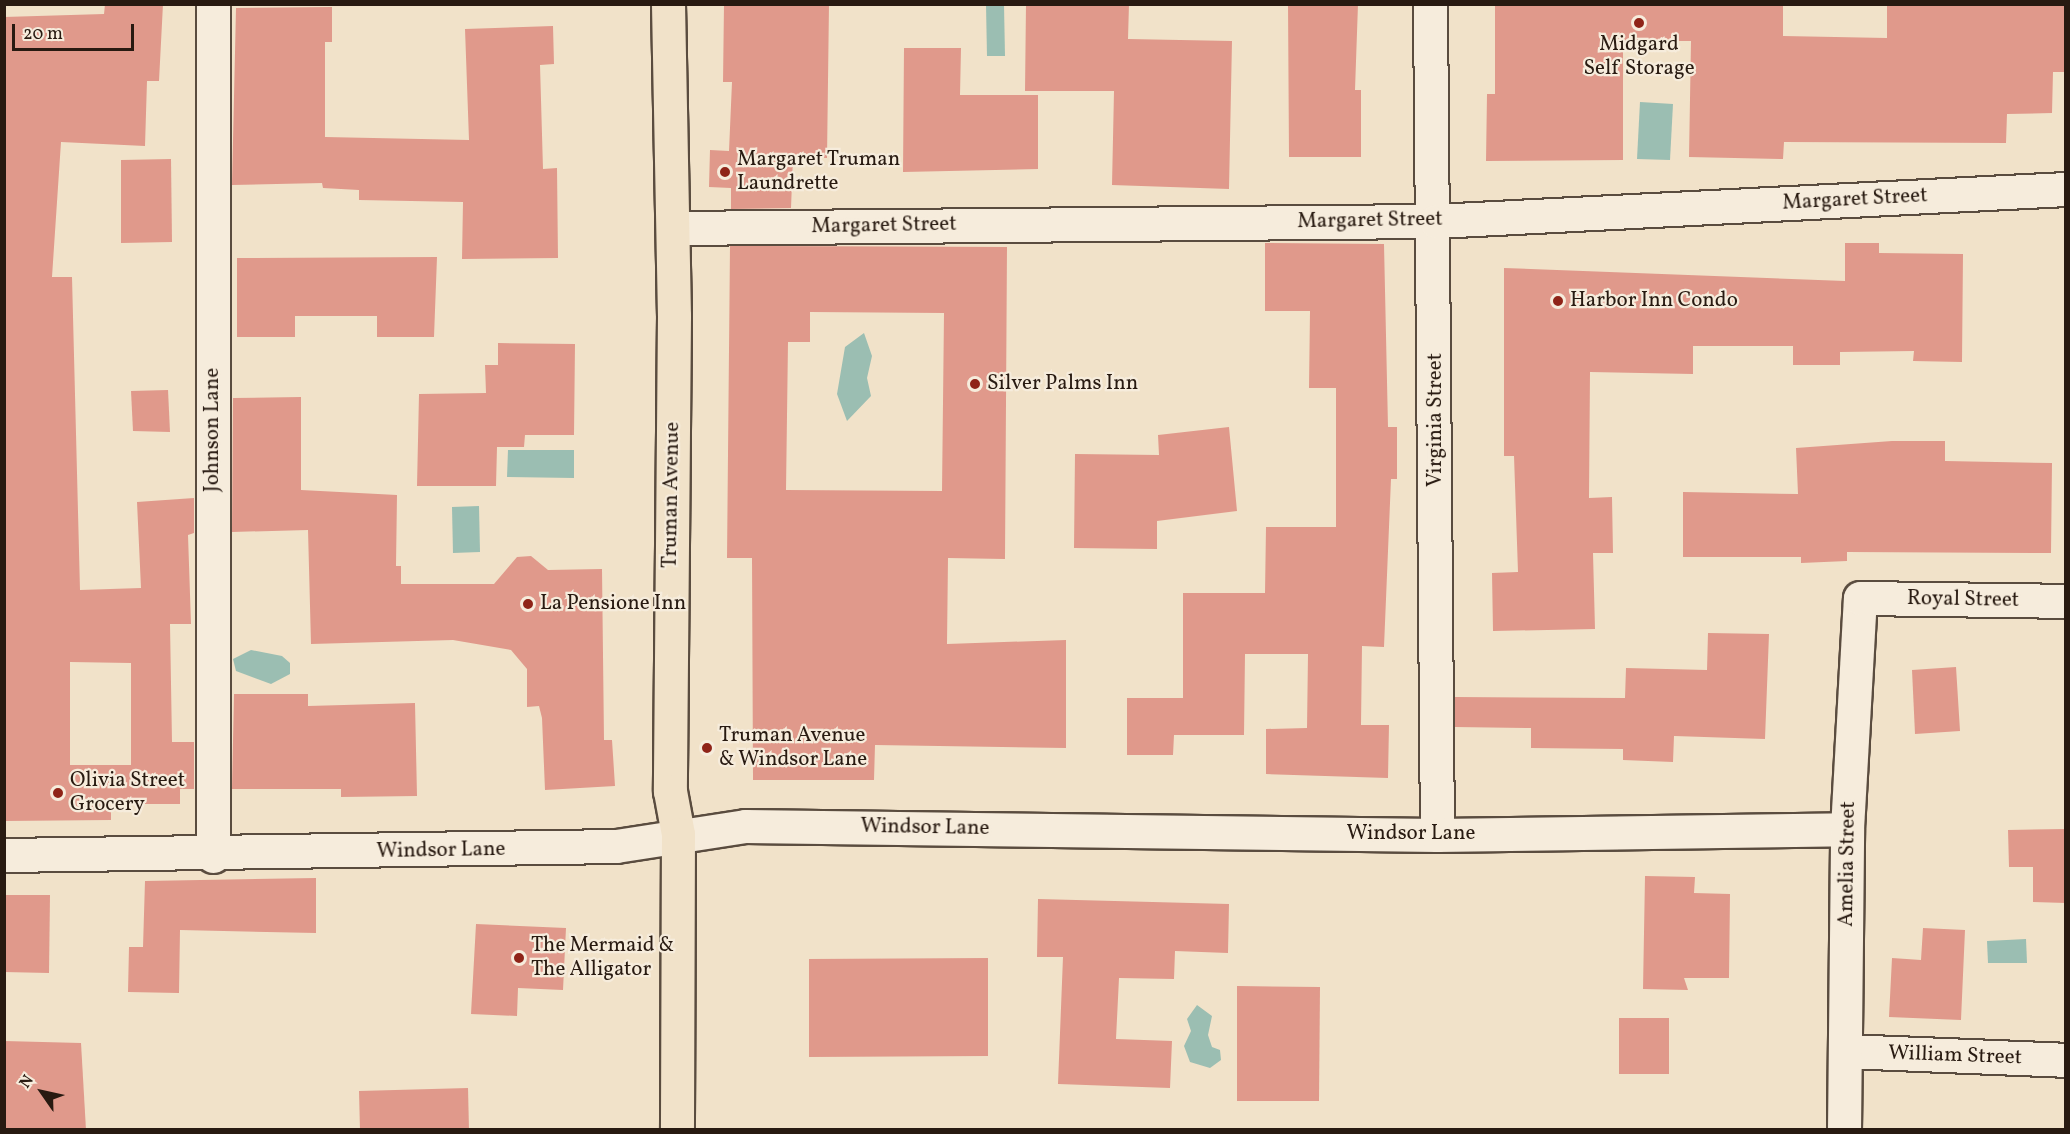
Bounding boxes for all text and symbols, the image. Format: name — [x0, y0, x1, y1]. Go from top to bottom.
scale bar — [15, 12, 136, 50]
marker: Midgard Self Storage — [1632, 16, 1646, 30]
text: 20 m — [23, 22, 63, 47]
place label: Midgard Self Storage — [1584, 32, 1694, 82]
place label: Margaret Truman Laundrette — [737, 147, 901, 197]
marker: Margaret Truman Laundrette — [718, 165, 732, 179]
street label: Margaret Street — [1782, 184, 1928, 216]
street label: Margaret Street — [1297, 207, 1443, 235]
street label: Margaret Street — [811, 212, 957, 240]
place label: Harbor Inn Condo — [1570, 288, 1738, 314]
marker: Harbor Inn Condo — [1551, 294, 1565, 308]
street label: Virginia Street — [1423, 353, 1449, 487]
street label: Johnson Lane — [200, 368, 226, 492]
place label: Silver Palms Inn — [987, 371, 1138, 397]
marker: Silver Palms Inn — [968, 377, 982, 391]
street label: Truman Avenue — [658, 422, 686, 568]
street label: Royal Street — [1907, 586, 2019, 614]
place label: La Pensione Inn — [540, 591, 686, 617]
marker: La Pensione Inn — [521, 597, 535, 611]
place label: Truman Avenue & Windsor Lane — [719, 723, 868, 773]
marker: Truman Avenue & Windsor Lane — [700, 741, 714, 755]
place label: Olivia Street Grocery — [70, 768, 185, 818]
marker: Olivia Street Grocery — [51, 786, 65, 800]
street label: Amelia Street — [1834, 801, 1862, 927]
street label: Windsor Lane — [860, 814, 990, 842]
street label: Windsor Lane — [1346, 821, 1476, 847]
street label: Windsor Lane — [376, 837, 506, 865]
place label: The Mermaid & The Alligator — [531, 933, 674, 983]
marker: The Mermaid & The Alligator — [512, 951, 526, 965]
street label: William Street — [1888, 1041, 2022, 1071]
north arrow — [12, 1062, 72, 1122]
text: N — [15, 1071, 39, 1093]

